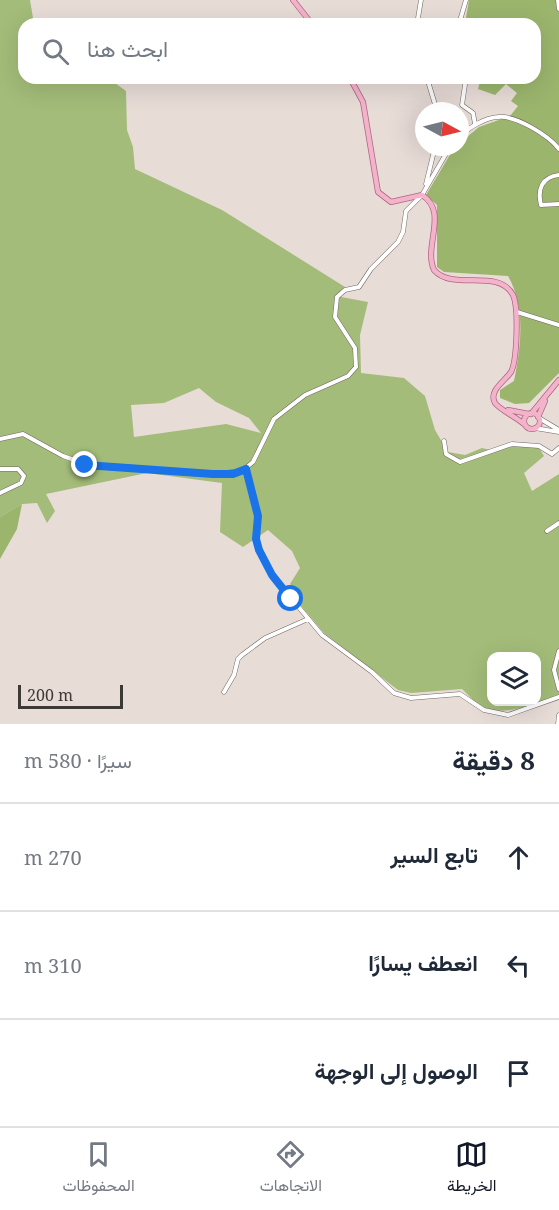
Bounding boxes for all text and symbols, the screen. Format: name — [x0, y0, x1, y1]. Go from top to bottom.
search box — [18, 18, 541, 84]
text: ابحث هنا — [87, 33, 168, 63]
icon: search — [39, 35, 72, 68]
north arrow — [415, 102, 469, 156]
route end — [71, 451, 97, 477]
route start — [277, 585, 303, 611]
map controls — [487, 652, 541, 706]
button: layers — [487, 652, 541, 706]
scale bar — [18, 682, 123, 710]
text: 200 m — [27, 684, 73, 706]
text: 8 دقيقة — [452, 742, 535, 778]
text: سيرًا · 580 m — [24, 747, 132, 774]
text: تابع السير — [390, 839, 478, 869]
icon: ahead — [502, 841, 535, 874]
text: 270 m — [24, 844, 82, 871]
text: انعطف يسارًا — [368, 947, 478, 977]
icon: left — [502, 949, 535, 982]
text: 310 m — [24, 952, 82, 979]
text: الوصول إلى الوجهة — [314, 1055, 478, 1085]
icon: arrive — [502, 1057, 535, 1090]
tab: المحفوظات — [63, 1138, 135, 1200]
tab: الاتجاهات — [260, 1138, 322, 1200]
tab: الخريطة — [447, 1138, 496, 1200]

